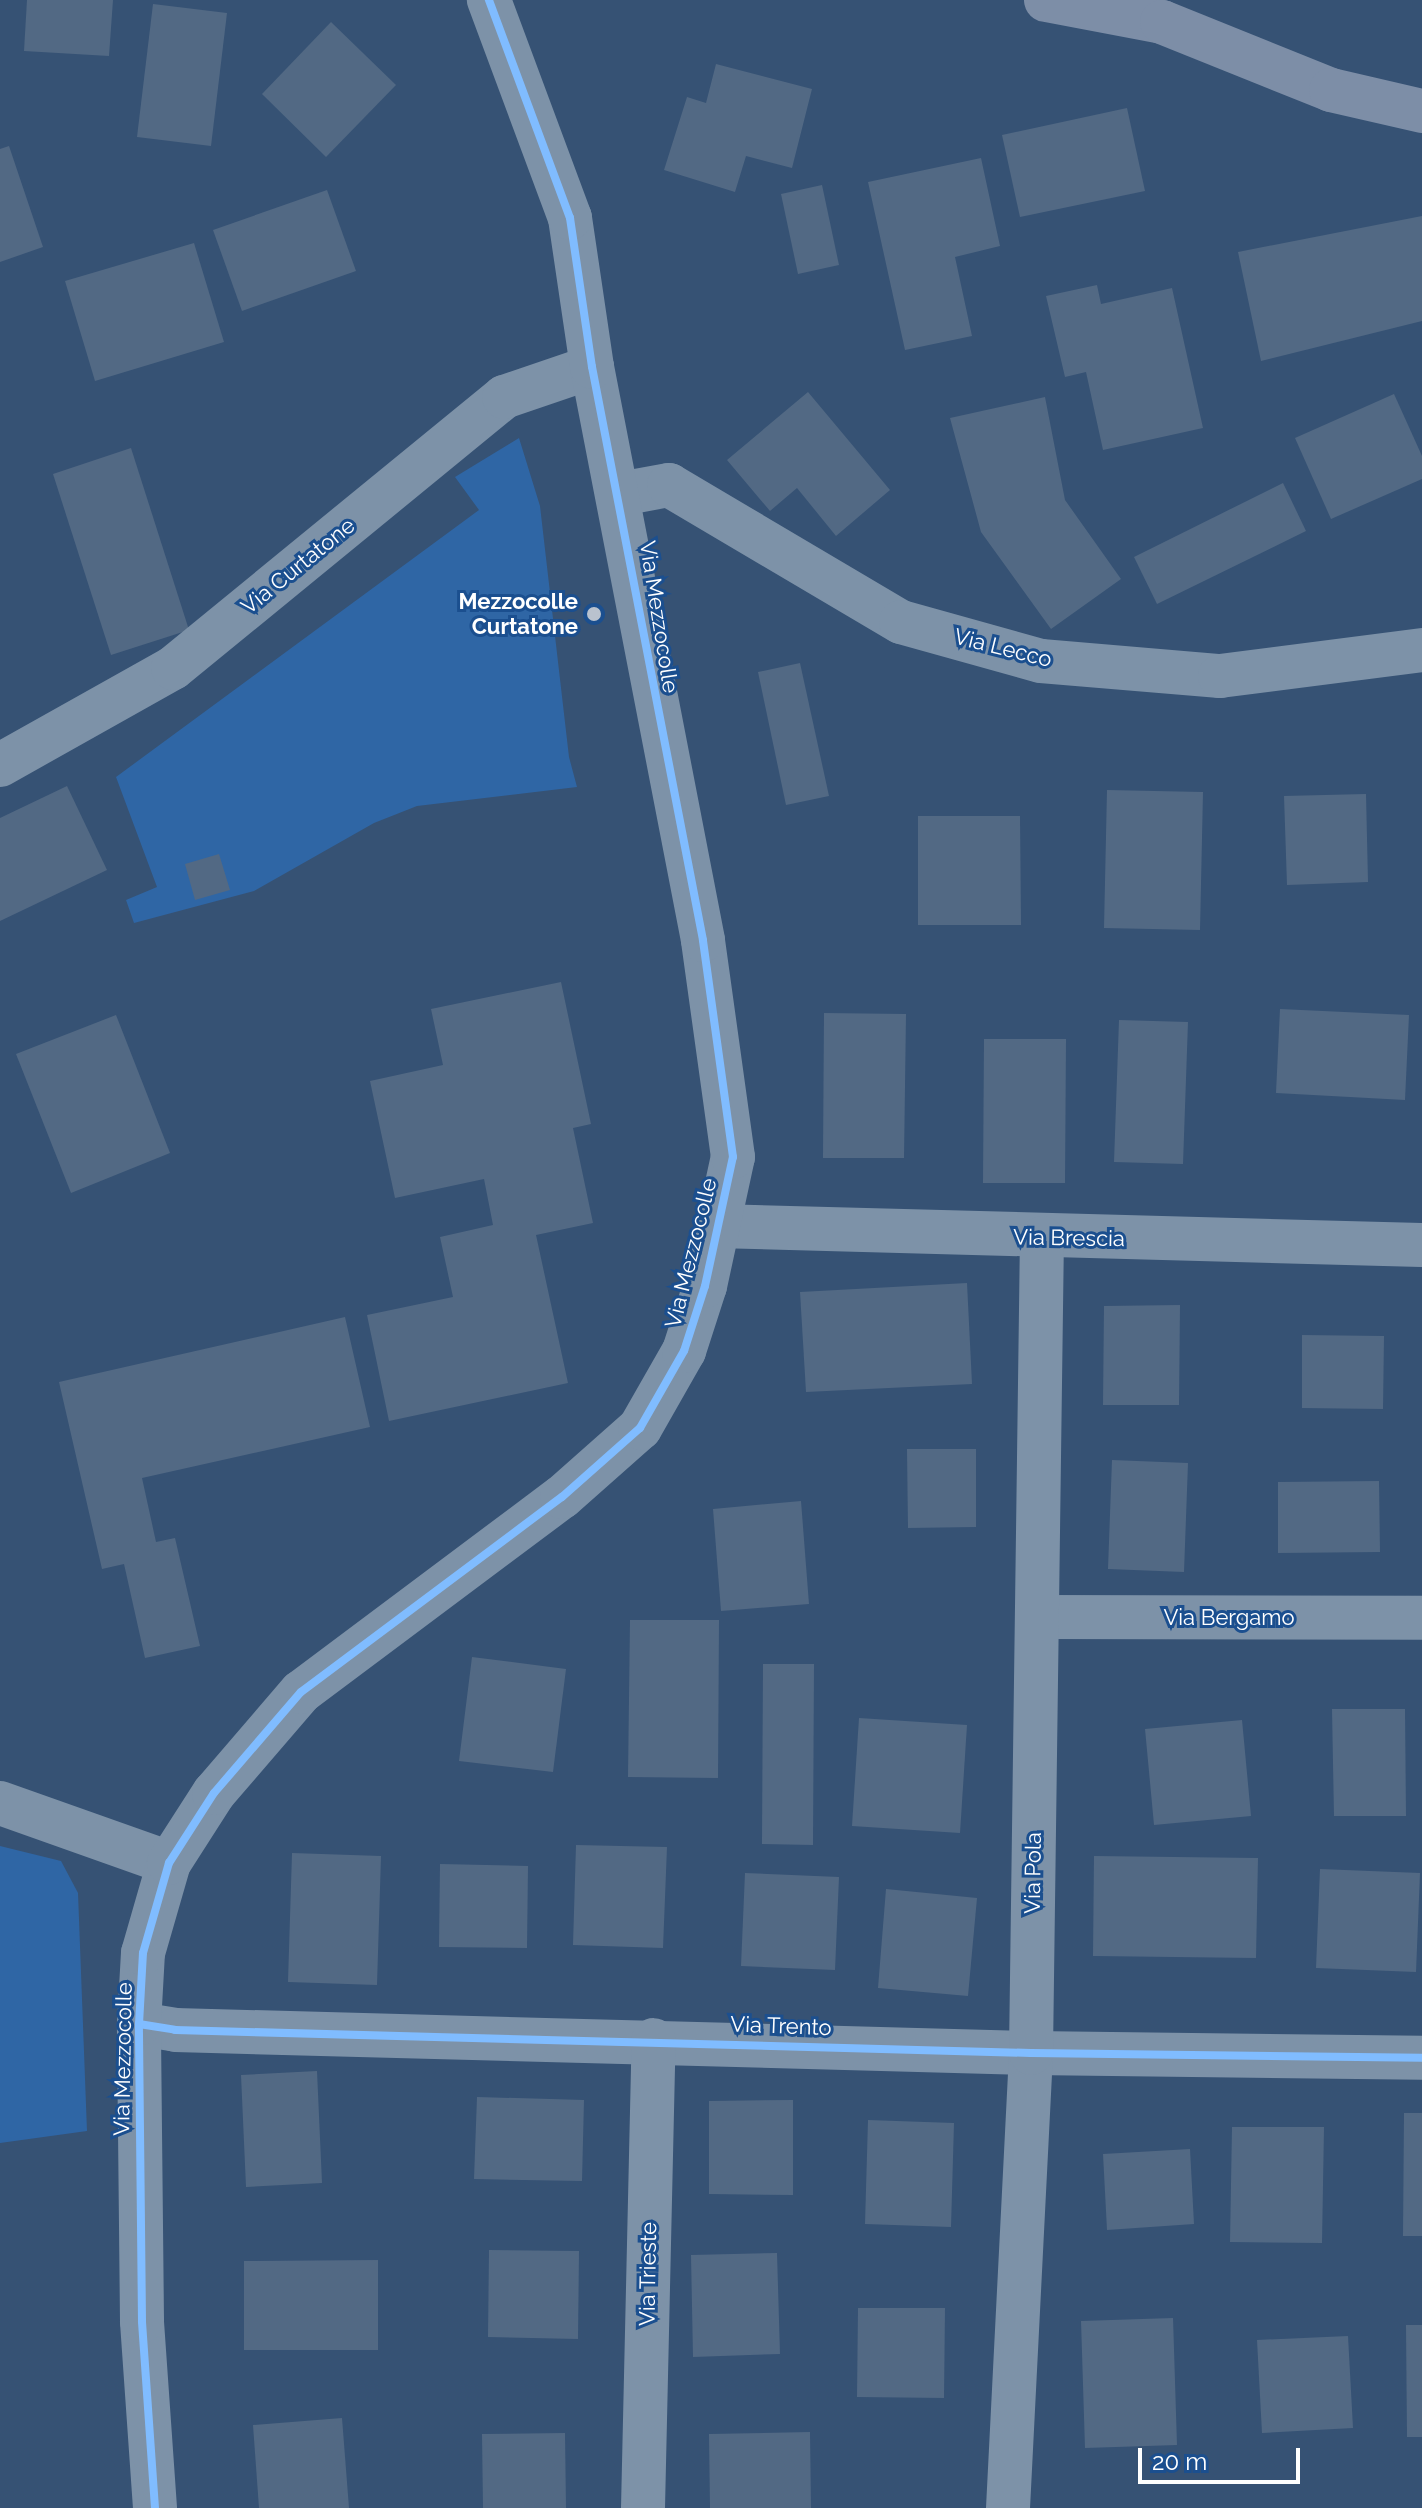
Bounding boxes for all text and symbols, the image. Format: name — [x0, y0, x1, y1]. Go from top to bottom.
street label: Via Curtatone — [236, 512, 360, 620]
street label: Via Mezzocolle — [634, 539, 684, 695]
place label: Mezzocolle Curtatone — [459, 588, 578, 640]
marker: Mezzocolle Curtatone — [585, 605, 603, 623]
street label: Via Lecco — [951, 623, 1055, 673]
street label: Via Mezzocolle — [660, 1175, 722, 1331]
street label: Via Brescia — [1013, 1224, 1125, 1252]
street label: Via Bergamo — [1163, 1605, 1295, 1631]
street label: Via Pola — [1019, 1832, 1047, 1914]
street label: Via Mezzocolle — [108, 1982, 138, 2136]
street label: Via Trento — [730, 2011, 832, 2041]
street label: Via Trieste — [634, 2221, 662, 2327]
scale bar — [1142, 2432, 1304, 2482]
text: 20 m — [1152, 2447, 1207, 2476]

